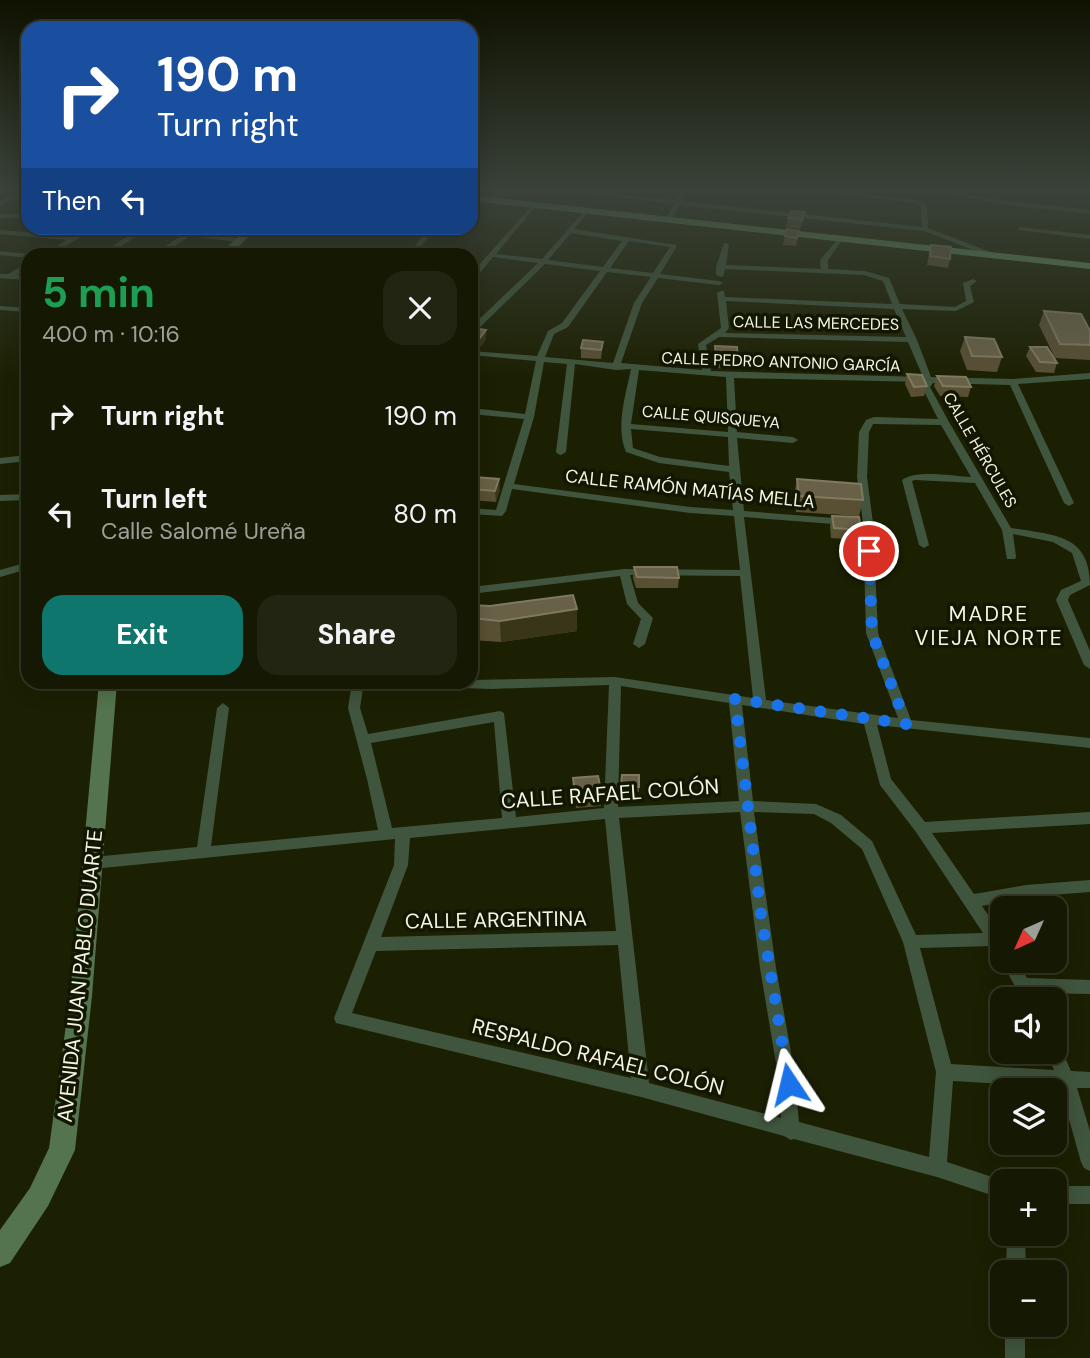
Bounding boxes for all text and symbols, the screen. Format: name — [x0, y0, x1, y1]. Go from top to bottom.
text: 190 m — [157, 42, 298, 106]
icon: right — [42, 49, 133, 140]
text: Turn right — [157, 104, 299, 146]
icon: left — [115, 182, 153, 220]
text: Then — [42, 184, 101, 218]
text: 5 min — [42, 265, 155, 320]
button: close — [383, 271, 457, 345]
street label: CALLE LAS MERCEDES — [733, 311, 899, 335]
text: 400 m · 10:16 — [42, 319, 180, 349]
street label: CALLE PEDRO ANTONIO GARCÍA — [661, 347, 901, 377]
street label: CALLE HÉRCULES — [938, 388, 1022, 512]
icon: right — [42, 397, 80, 435]
text: Turn right — [101, 399, 225, 433]
text: 190 m — [385, 399, 457, 433]
street label: CALLE QUISQUEYA — [641, 401, 781, 434]
street label: CALLE RAMÓN MATÍAS MELLA — [564, 464, 816, 514]
text: Turn left — [101, 482, 208, 516]
icon: left — [42, 495, 80, 533]
text: 80 m — [393, 497, 457, 531]
text: Calle Salomé Ureña — [101, 516, 306, 546]
pin — [839, 521, 899, 581]
icon: arrive — [850, 532, 888, 570]
button: Exit — [42, 595, 243, 675]
button: Share — [257, 595, 457, 675]
district label: MADRE VIEJA NORTE — [914, 600, 1064, 652]
street label: CALLE RAFAEL COLÓN — [500, 772, 720, 816]
street label: AVENIDA JUAN PABLO DUARTE — [51, 828, 109, 1124]
north arrow — [990, 896, 1068, 973]
map controls — [990, 896, 1067, 1337]
street label: CALLE ARGENTINA — [405, 904, 587, 936]
button: sound — [990, 987, 1067, 1064]
street label: RESPALDO RAFAEL COLÓN — [469, 1012, 727, 1102]
position arrow — [752, 1047, 826, 1121]
button: layers — [990, 1078, 1067, 1155]
button: + — [990, 1169, 1067, 1246]
button: − — [990, 1260, 1067, 1337]

